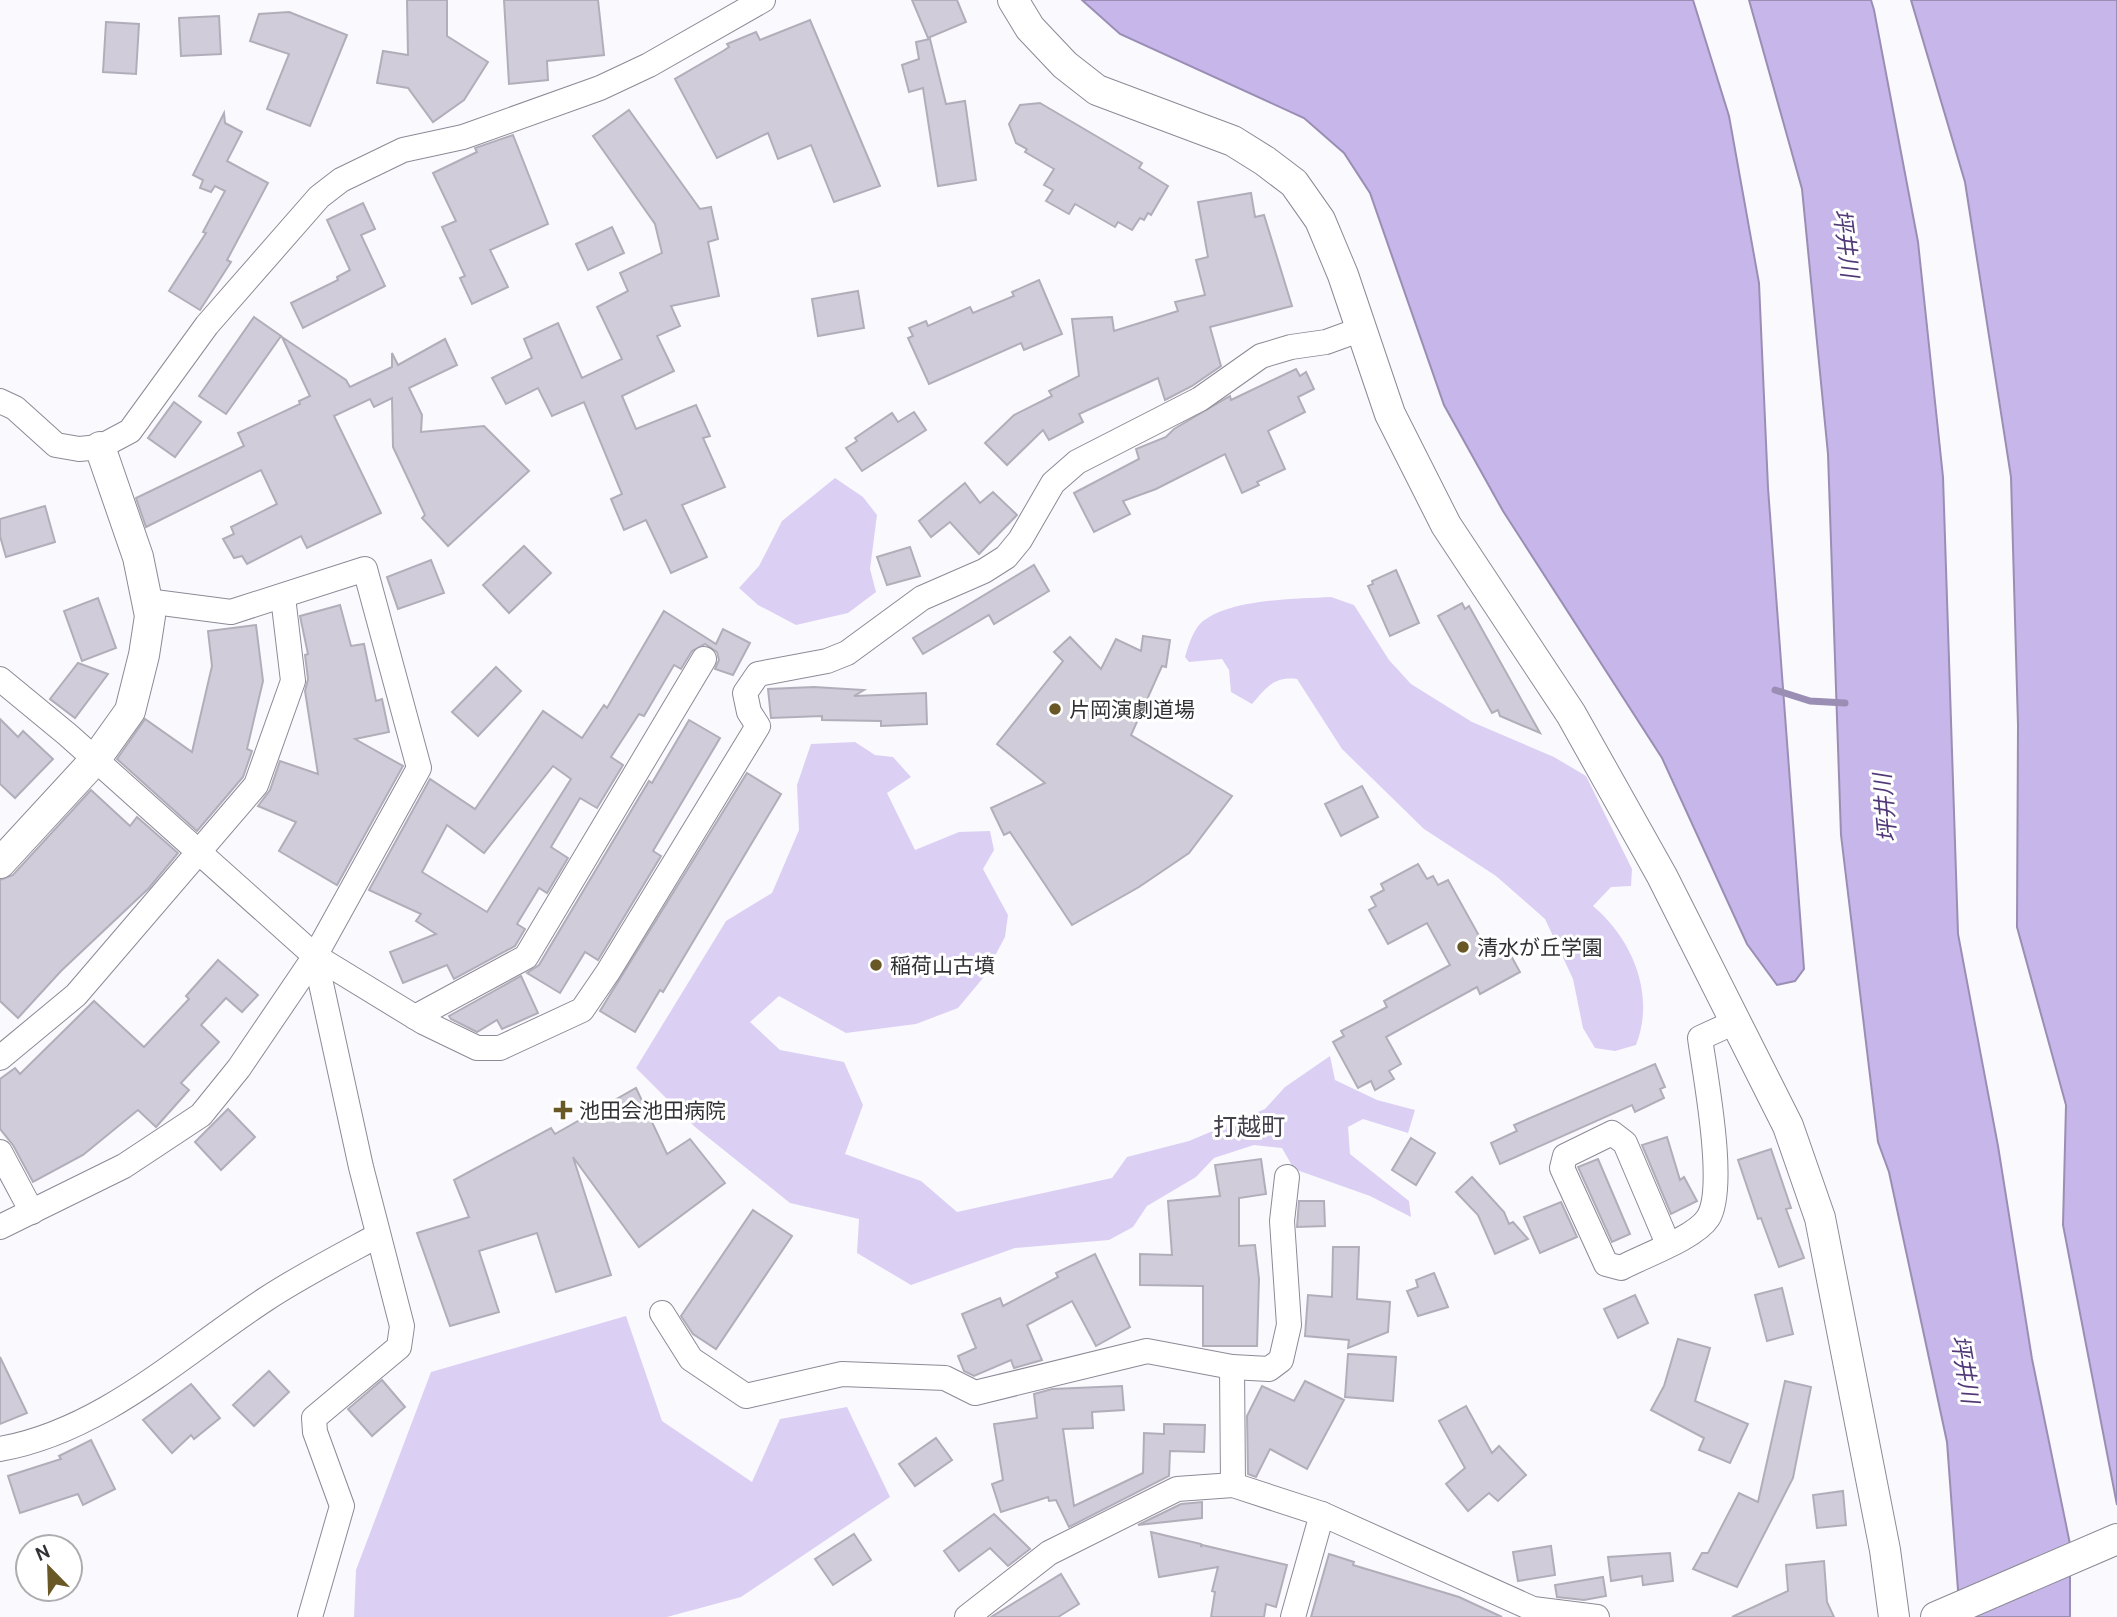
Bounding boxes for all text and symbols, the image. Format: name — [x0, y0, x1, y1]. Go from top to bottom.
water label: 坪井川 — [1828, 207, 1864, 282]
place label: 片岡演劇道場 — [1069, 697, 1195, 722]
marker: 片岡演劇道場 — [1047, 701, 1063, 717]
water label: 坪井川 — [1868, 769, 1902, 844]
place label: 清水が丘学園 — [1477, 935, 1603, 960]
marker: 清水が丘学園 — [1455, 939, 1471, 955]
place label: 稲荷山古墳 — [890, 953, 995, 978]
marker: 稲荷山古墳 — [868, 957, 884, 973]
place label: 池田会池田病院 — [579, 1098, 726, 1123]
marker: 池田会池田病院 — [553, 1100, 573, 1120]
district label: 打越町 — [1213, 1112, 1285, 1141]
water label: 坪井川 — [1945, 1333, 1985, 1408]
north arrow — [14, 1533, 84, 1603]
text: N — [32, 1540, 53, 1566]

